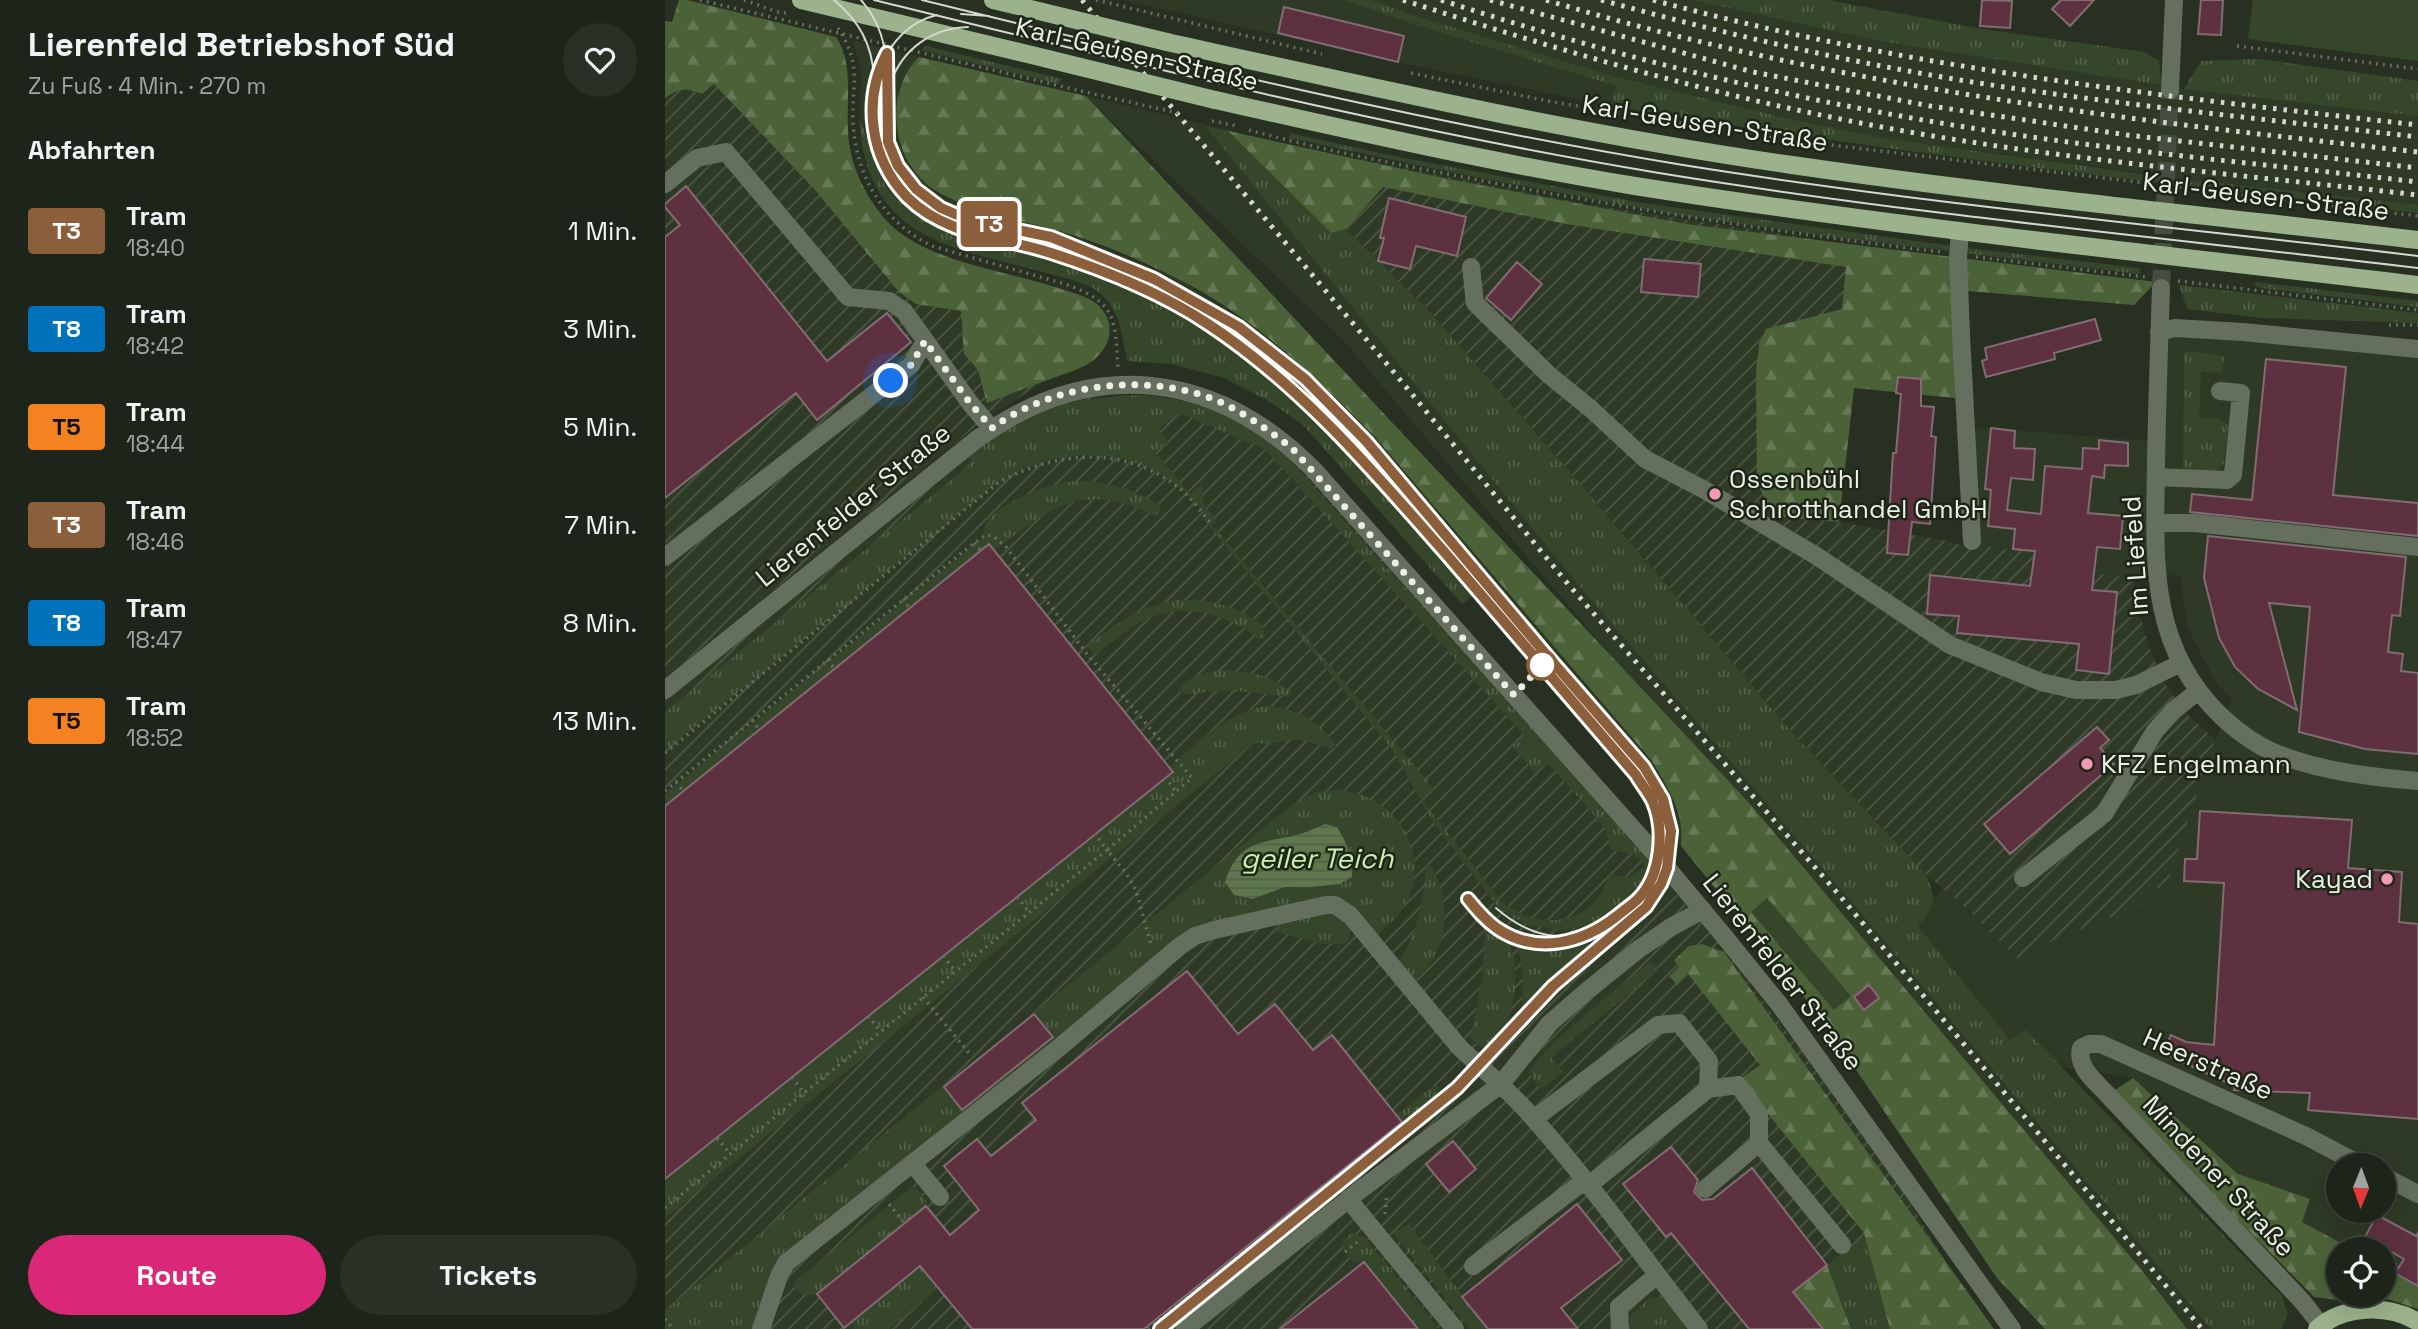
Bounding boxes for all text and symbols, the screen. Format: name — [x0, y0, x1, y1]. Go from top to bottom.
street label: Karl-Geusen-Straße — [1012, 10, 1262, 98]
button: heart — [563, 23, 637, 97]
text: Lierenfeld Betriebshof Süd — [28, 24, 455, 66]
text: Zu Fuß · 4 Min. · 270 m — [28, 71, 266, 101]
street label: Karl-Geusen-Straße — [1580, 87, 1830, 159]
text: Abfahrten — [28, 133, 156, 167]
street label: Karl-Geusen-Straße — [2141, 164, 2391, 228]
text: Tram — [126, 199, 187, 233]
line badge: T3 — [957, 201, 1021, 247]
text: T3 — [975, 208, 1003, 239]
text: 1 Min. — [568, 214, 637, 248]
text: T3 — [52, 215, 81, 246]
text: 18:40 — [126, 233, 185, 263]
text: Tram — [126, 297, 187, 331]
text: 3 Min. — [563, 312, 637, 346]
text: T8 — [52, 313, 81, 344]
text: 18:42 — [126, 331, 184, 361]
your location — [873, 363, 908, 398]
text: Tram — [126, 395, 187, 429]
text: 5 Min. — [563, 410, 637, 444]
text: T5 — [52, 411, 81, 442]
street label: Lierenfelder Straße — [748, 416, 958, 594]
text: 18:44 — [126, 429, 185, 459]
place label: Ossenbühl Schrotthandel GmbH — [1729, 462, 1988, 526]
marker: Ossenbühl Schrotthandel GmbH — [1707, 486, 1723, 502]
text: Tram — [126, 493, 187, 527]
street label: Im Liefeld — [2114, 495, 2156, 617]
text: 7 Min. — [564, 508, 637, 542]
text: T3 — [52, 509, 81, 540]
text: 18:46 — [126, 527, 184, 557]
text: Tram — [126, 591, 187, 625]
text: 8 Min. — [563, 606, 637, 640]
text: T8 — [52, 607, 81, 638]
text: 18:47 — [126, 625, 182, 655]
unlabelled marker — [1527, 650, 1557, 680]
text: Tram — [126, 689, 187, 723]
text: 13 Min. — [552, 704, 637, 738]
text: T5 — [52, 705, 81, 736]
text: 18:52 — [126, 723, 183, 753]
place label: KFZ Engelmann — [2101, 747, 2291, 781]
marker: KFZ Engelmann — [2079, 756, 2095, 772]
water label: geiler Teich — [1241, 840, 1394, 876]
place label: Kayad — [2295, 862, 2373, 896]
street label: Lierenfelder Straße — [1695, 866, 1871, 1078]
marker: Kayad — [2379, 871, 2395, 887]
street label: Heerstraße — [2138, 1020, 2278, 1108]
street label: Mindener Straße — [2135, 1088, 2303, 1264]
north arrow — [2326, 1153, 2396, 1223]
map controls — [2326, 1153, 2396, 1307]
button: Route — [28, 1235, 326, 1315]
button: Tickets — [340, 1235, 637, 1315]
button: locate — [2326, 1237, 2396, 1307]

